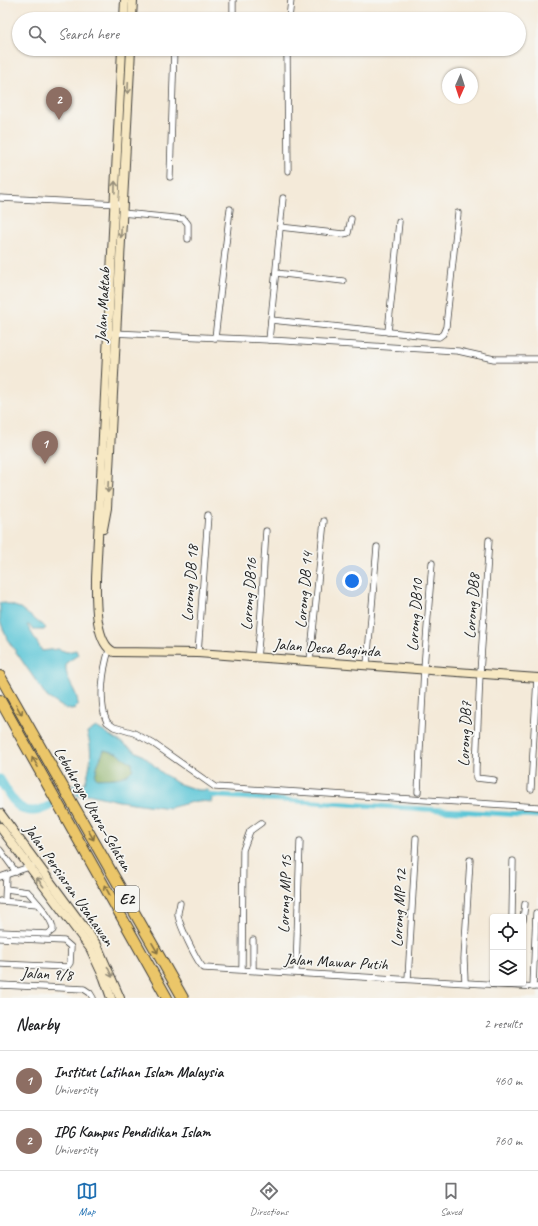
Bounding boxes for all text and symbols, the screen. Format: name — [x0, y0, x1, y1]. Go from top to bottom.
search box — [12, 12, 526, 56]
icon: search — [26, 23, 48, 45]
text: Search here — [58, 25, 119, 44]
north arrow — [442, 68, 478, 104]
one-way arrow — [125, 81, 132, 94]
pin: 2 — [46, 87, 72, 120]
one-way arrow — [112, 181, 119, 194]
one-way arrow — [117, 225, 124, 238]
street label: Jalan Maktab — [91, 266, 115, 344]
pin: 1 — [32, 431, 58, 464]
one-way arrow — [104, 480, 112, 493]
street label: Lorong DB 18 — [177, 542, 203, 622]
street label: Lorong DB 14 — [291, 549, 317, 629]
street label: Lorong DB16 — [236, 556, 262, 631]
your location — [342, 571, 362, 591]
street label: Lorong DB8 — [460, 571, 484, 639]
street label: Lorong DB10 — [402, 576, 428, 652]
street label: Jalan Desa Baginda — [272, 634, 382, 662]
street label: Lorong DB7 — [454, 700, 476, 767]
one-way arrow — [16, 704, 24, 716]
street label: Lebuhraya Utara–Selatan — [49, 743, 137, 876]
one-way arrow — [31, 756, 39, 768]
street label: Jalan Persiaran Usahawan — [19, 819, 119, 951]
one-way arrow — [87, 829, 95, 841]
street label: Lorong MP 15 — [274, 854, 296, 933]
street label: Lorong MP 12 — [387, 867, 411, 947]
one-way arrow — [36, 876, 44, 887]
one-way arrow — [103, 885, 111, 897]
road number: E2 — [115, 886, 139, 912]
map controls — [490, 914, 526, 986]
button: locate — [490, 914, 526, 950]
one-way arrow — [151, 942, 159, 954]
street label: Jalan Mawar Putih — [283, 949, 389, 975]
button: layers — [490, 950, 526, 986]
street label: Jalan 9/8 — [20, 963, 75, 985]
one-way arrow — [107, 965, 114, 977]
text: Nearby — [16, 1014, 59, 1035]
text: 2 results — [484, 1016, 522, 1032]
text: Institut Latihan Islam Malaysia — [54, 1063, 223, 1082]
text: 1 — [26, 1073, 32, 1089]
text: 460 m — [494, 1073, 522, 1089]
text: University — [54, 1082, 97, 1098]
text: IPG Kampus Pendidikan Islam — [54, 1123, 210, 1142]
text: 2 — [26, 1133, 32, 1149]
text: 760 m — [494, 1133, 522, 1149]
text: University — [54, 1142, 97, 1158]
tab: Map — [76, 1180, 98, 1218]
tab: Directions — [250, 1180, 288, 1218]
tab: Saved — [440, 1180, 462, 1218]

